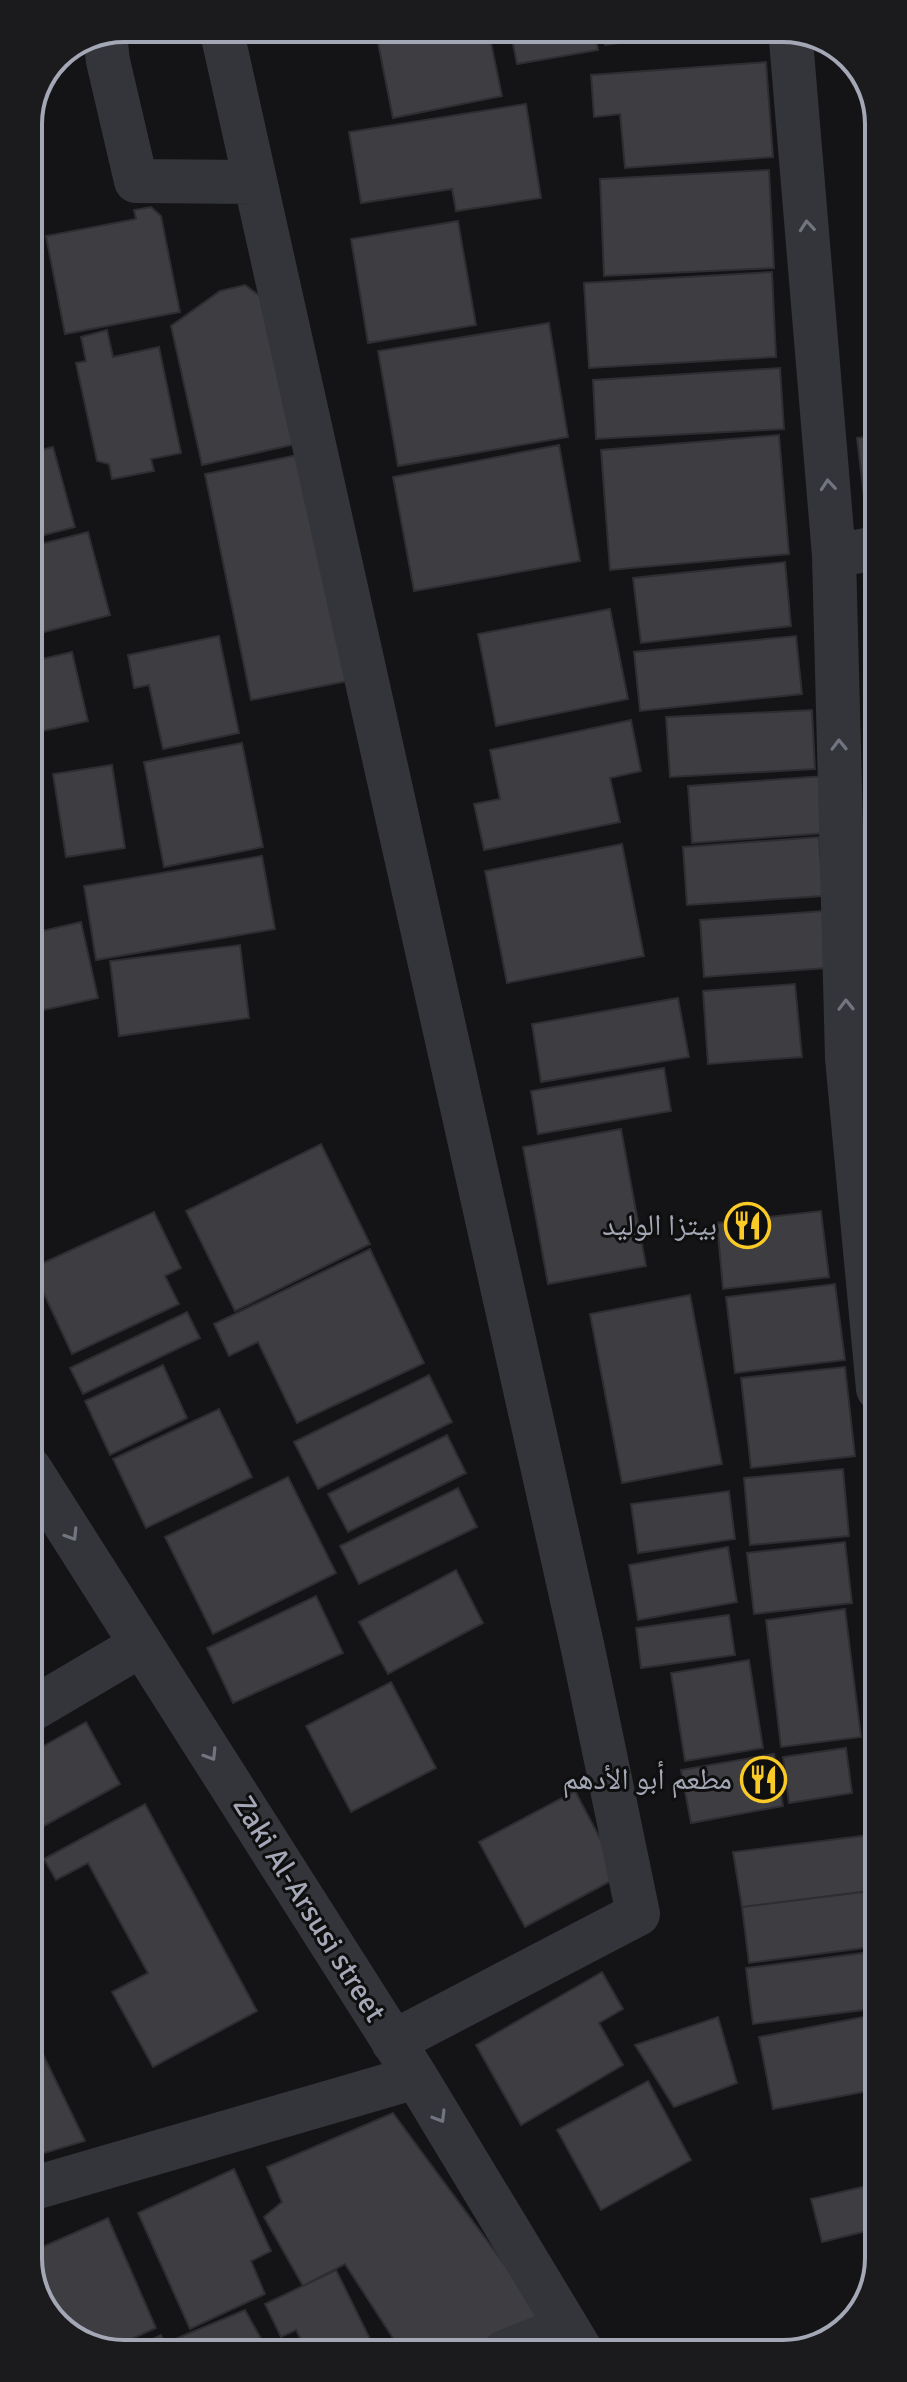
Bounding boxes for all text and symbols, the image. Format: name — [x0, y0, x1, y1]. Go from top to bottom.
one-way arrow — [799, 219, 816, 232]
one-way arrow — [820, 478, 837, 491]
one-way arrow — [831, 738, 848, 751]
one-way arrow — [837, 998, 855, 1011]
restaurant icon: بيتزا الوليد — [724, 1201, 772, 1249]
place label: بيتزا الوليد — [602, 1207, 717, 1244]
one-way arrow — [62, 1527, 77, 1541]
one-way arrow — [201, 1746, 216, 1761]
restaurant icon: مطعم أبو الأدهم — [739, 1755, 787, 1803]
place label: مطعم أبو الأدهم — [562, 1760, 732, 1799]
street label: Zaki Al-Arsusi street — [225, 1789, 393, 2029]
one-way arrow — [430, 2108, 445, 2122]

